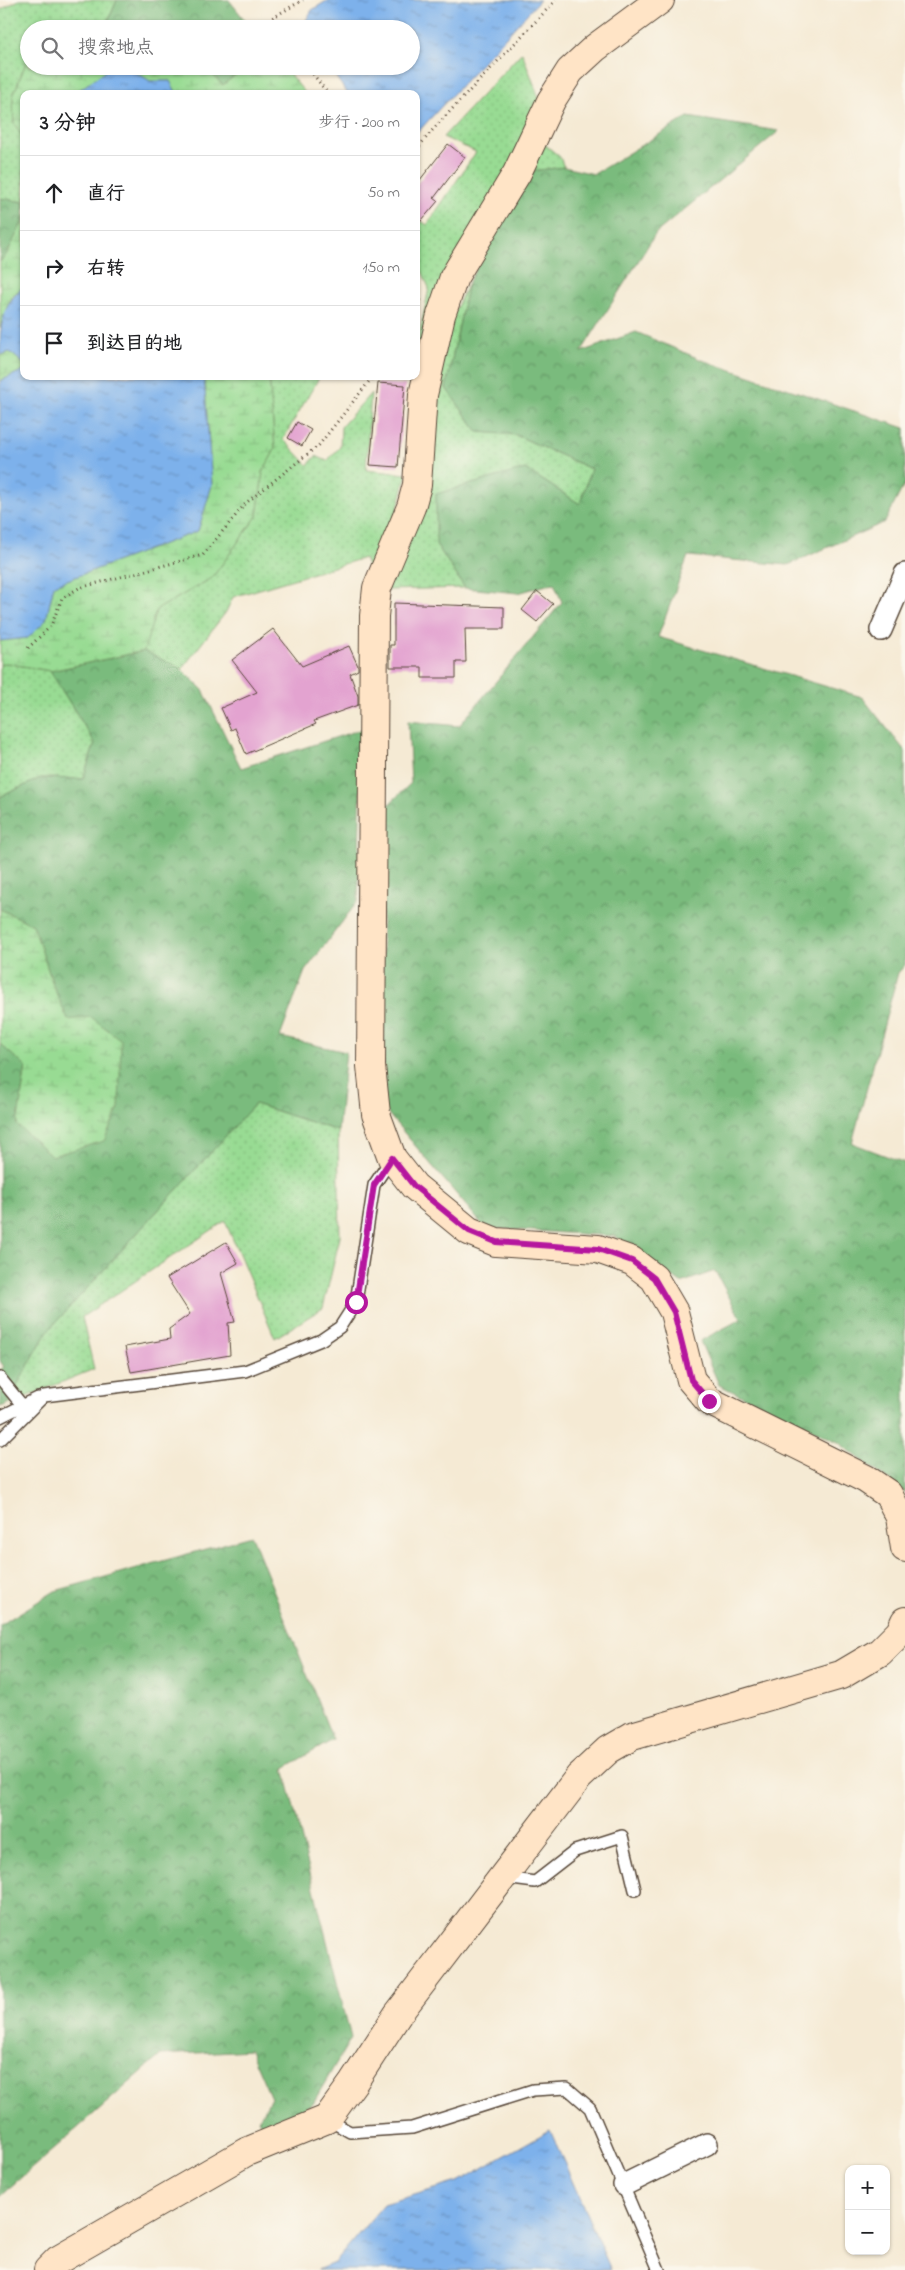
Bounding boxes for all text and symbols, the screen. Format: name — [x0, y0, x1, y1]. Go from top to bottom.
search box — [20, 20, 420, 75]
icon: search — [38, 34, 66, 62]
text: 搜索地点 — [78, 35, 154, 62]
text: 3 分钟 — [40, 109, 96, 139]
text: 步行 · 200 m — [318, 111, 400, 135]
icon: ahead — [40, 179, 68, 207]
text: 直行 — [87, 181, 125, 208]
text: 50 m — [368, 181, 400, 205]
icon: right — [40, 254, 68, 282]
text: 右转 — [87, 256, 125, 283]
text: 150 m — [362, 256, 400, 280]
icon: arrive — [40, 329, 68, 357]
text: 到达目的地 — [87, 331, 182, 358]
route start — [345, 1291, 368, 1314]
route end — [698, 1390, 721, 1413]
map controls — [845, 2165, 890, 2255]
button: + — [845, 2165, 890, 2210]
button: − — [845, 2210, 890, 2255]

